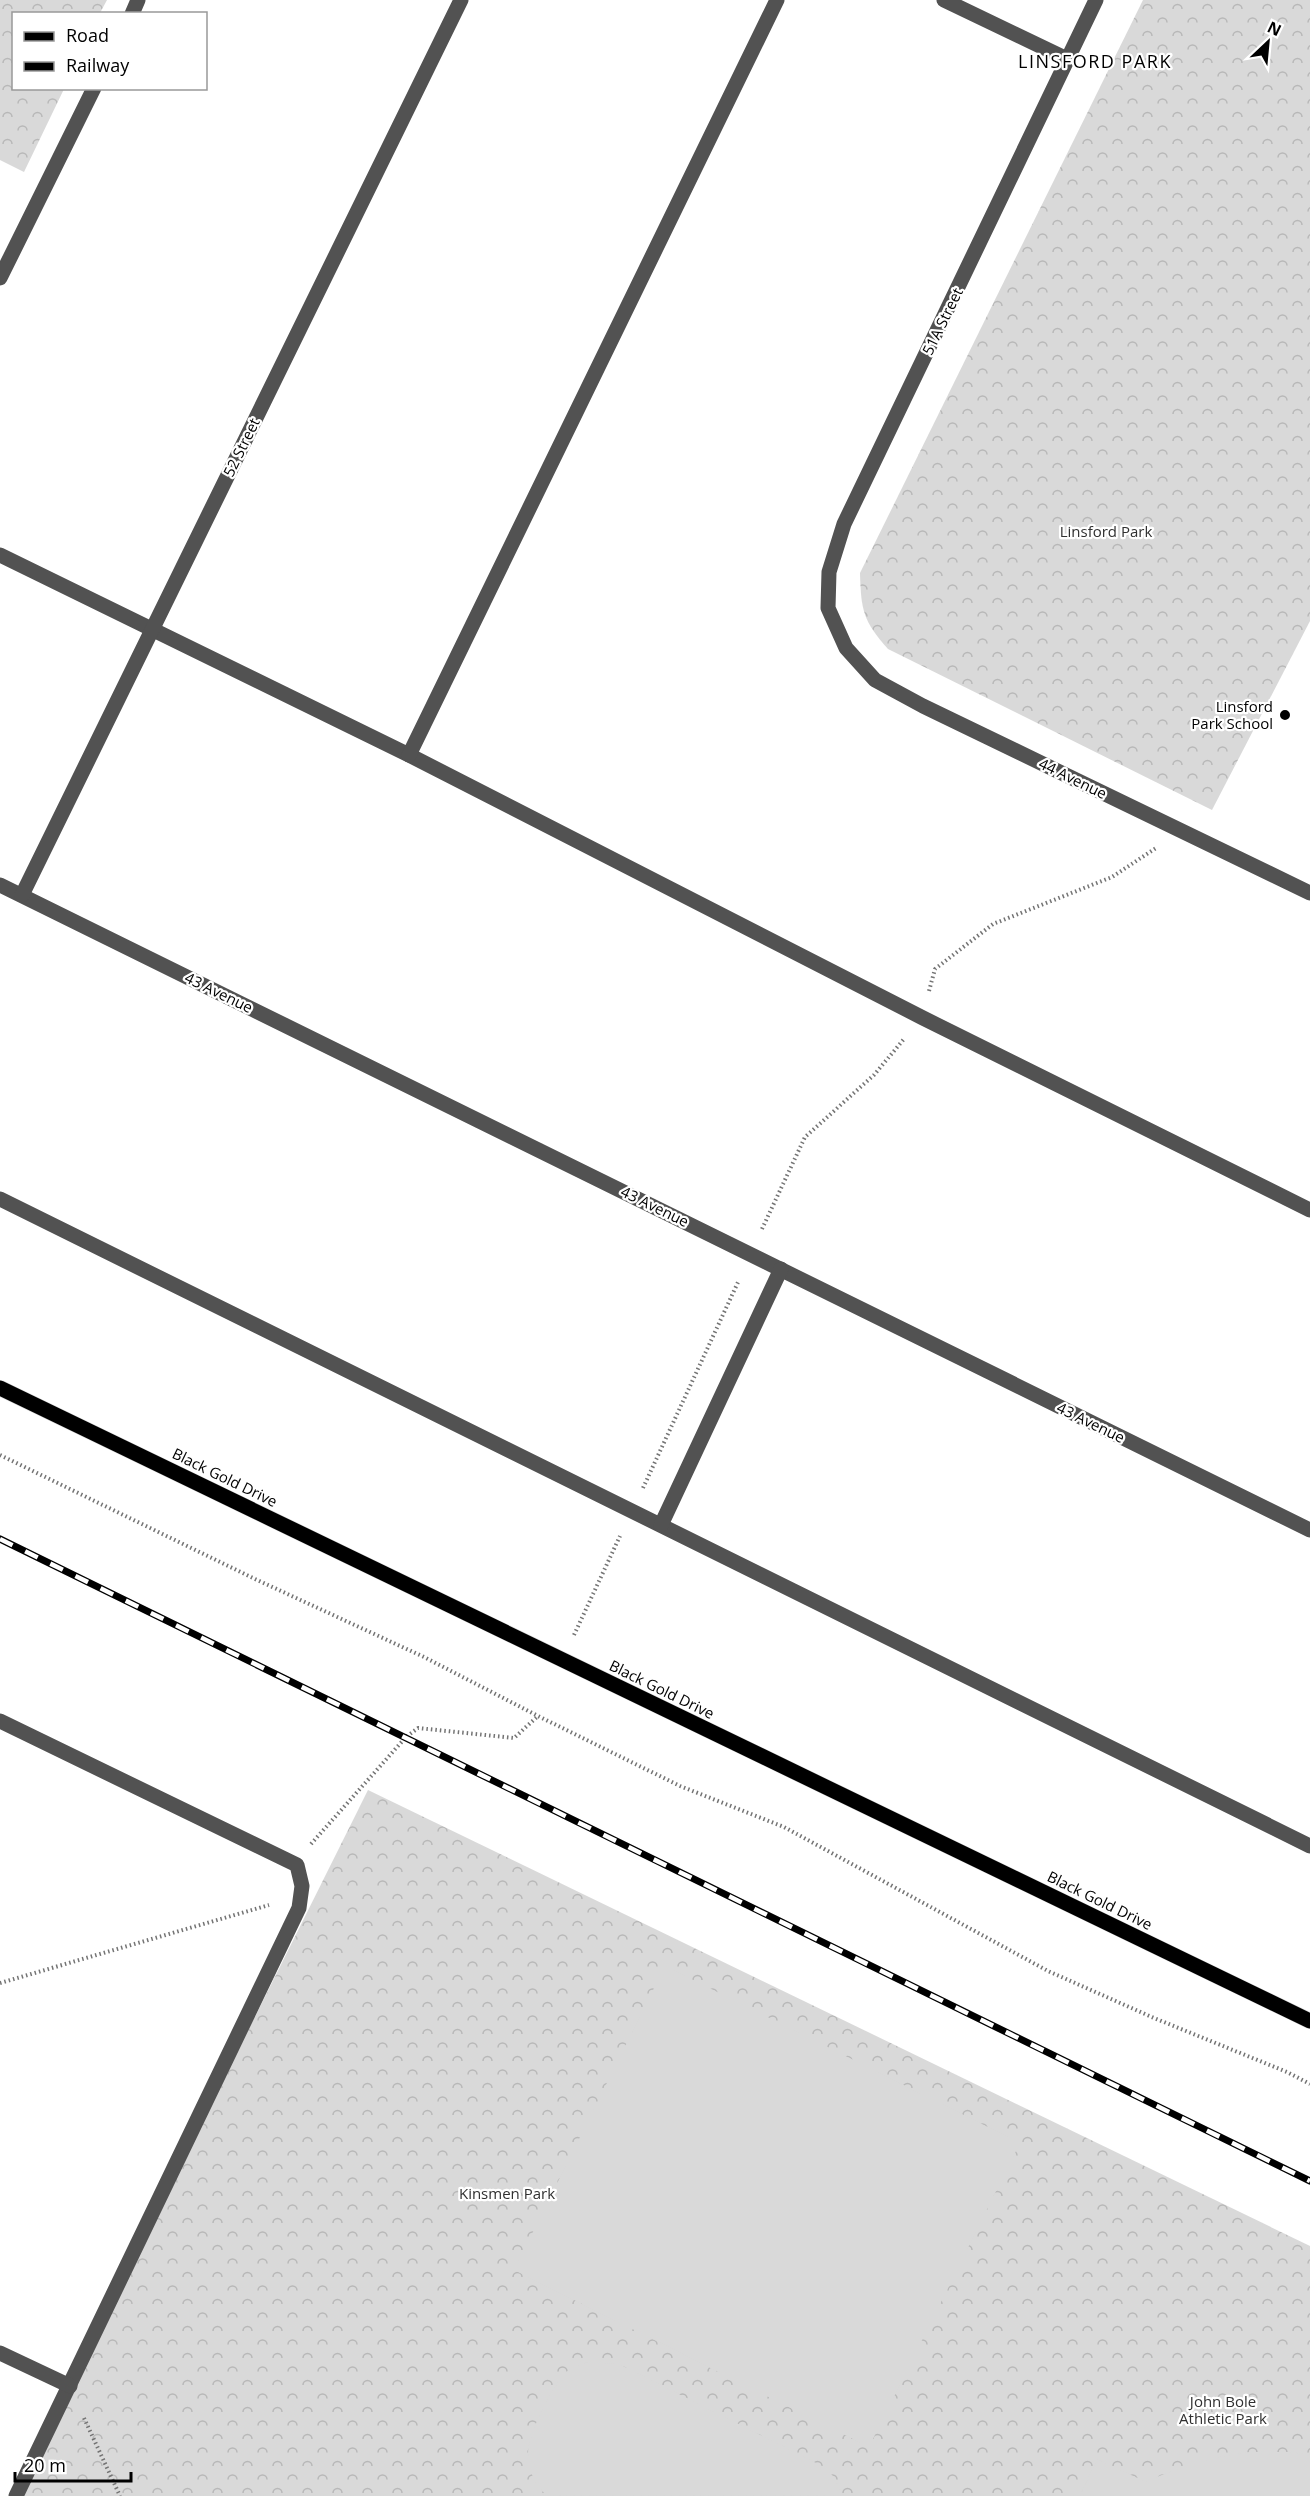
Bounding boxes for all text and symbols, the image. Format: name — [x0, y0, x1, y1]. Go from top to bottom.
legend — [12, 12, 207, 90]
north arrow — [1238, 12, 1298, 72]
text: N — [1264, 16, 1285, 41]
text: Road — [66, 23, 109, 47]
district label: LINSFORD PARK — [1018, 49, 1172, 73]
text: Railway — [66, 53, 130, 77]
street label: 51A Street — [917, 284, 967, 358]
street label: 52 Street — [218, 414, 264, 480]
park label: Linsford Park — [1060, 521, 1152, 541]
place label: Linsford Park School — [1191, 696, 1273, 733]
marker: Linsford Park School — [1278, 708, 1292, 722]
street label: 44 Avenue — [1036, 753, 1110, 803]
street label: 43 Avenue — [182, 967, 256, 1017]
street label: 43 Avenue — [618, 1181, 692, 1231]
street label: 43 Avenue — [1054, 1397, 1128, 1447]
street label: Black Gold Drive — [169, 1443, 281, 1511]
street label: Black Gold Drive — [606, 1655, 718, 1723]
street label: Black Gold Drive — [1044, 1866, 1156, 1934]
park label: Kinsmen Park — [459, 2183, 555, 2203]
park label: John Bole Athletic Park — [1179, 2391, 1267, 2428]
scale bar — [15, 2445, 130, 2483]
text: 20 m — [24, 2453, 66, 2477]

